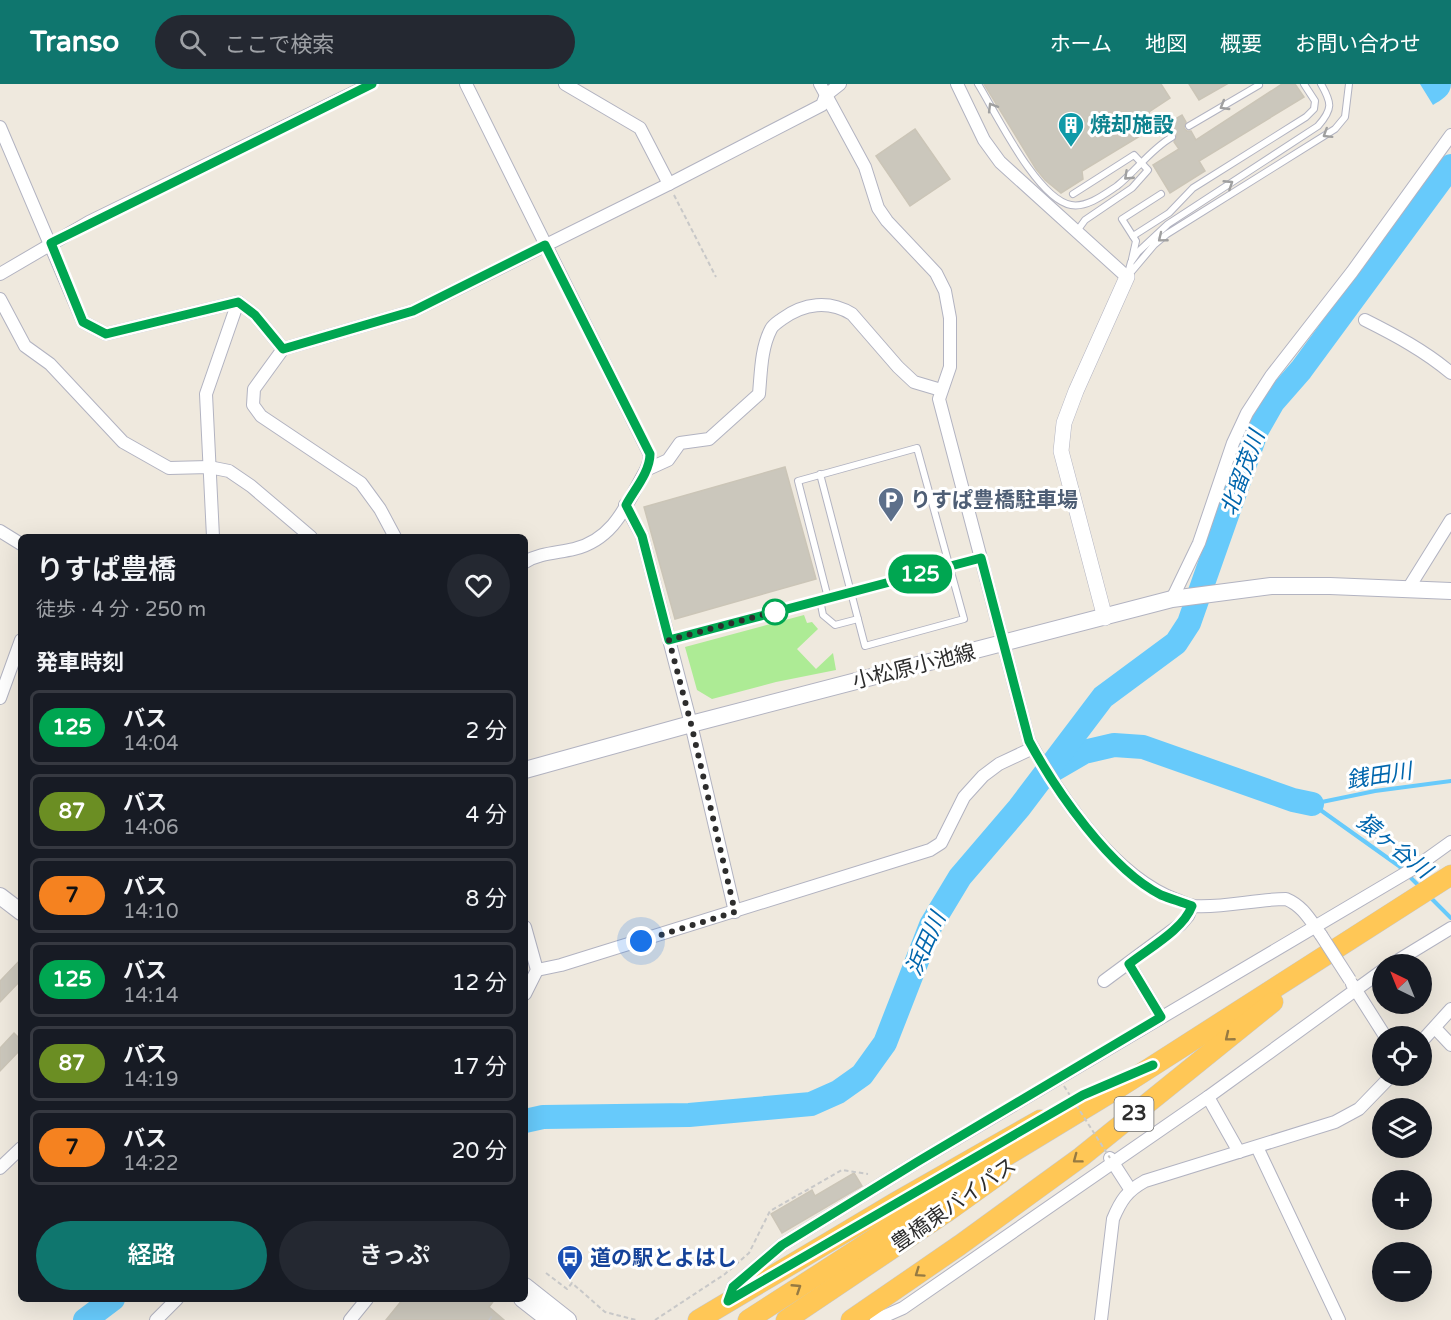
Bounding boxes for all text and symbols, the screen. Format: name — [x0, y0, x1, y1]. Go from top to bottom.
search box — [155, 15, 575, 69]
text: Transo — [30, 25, 119, 59]
icon: search — [176, 26, 209, 59]
text: ここで検索 — [224, 32, 334, 58]
text: ホーム — [1050, 32, 1112, 57]
text: 地図 — [1145, 32, 1187, 57]
text: 概要 — [1220, 32, 1262, 57]
text: お問い合わせ — [1295, 32, 1421, 57]
one-way arrow — [1220, 98, 1230, 110]
one-way arrow — [987, 103, 999, 113]
building icon: 焼却施設 — [1056, 110, 1086, 148]
place label: 焼却施設 — [1090, 113, 1174, 138]
one-way arrow — [1322, 126, 1333, 137]
one-way arrow — [1124, 169, 1135, 180]
one-way arrow — [1223, 180, 1234, 191]
one-way arrow — [1158, 231, 1169, 242]
water label: 北留茂川 — [1216, 425, 1271, 519]
parking icon: りすぱ豊橋駐車場 — [876, 485, 906, 523]
place label: りすぱ豊橋駐車場 — [910, 488, 1078, 513]
text: りすぱ豊橋 — [36, 553, 176, 587]
button: heart — [447, 554, 510, 617]
line badge: 125 — [886, 554, 954, 594]
text: 125 — [900, 562, 940, 587]
text: 徒歩 · 4 分 · 250 m — [36, 598, 206, 622]
unlabelled marker — [762, 599, 788, 625]
street label: 小松原小池線 — [850, 640, 978, 694]
text: 発車時刻 — [36, 650, 124, 676]
text: バス — [123, 706, 167, 732]
text: 125 — [52, 715, 92, 740]
text: 2 分 — [465, 718, 507, 744]
text: 14:04 — [123, 732, 178, 756]
water label: 銭田川 — [1344, 758, 1416, 794]
text: バス — [123, 790, 167, 816]
text: 87 — [59, 799, 85, 824]
text: 4 分 — [465, 802, 507, 828]
water label: 猿ヶ谷川 — [1352, 808, 1438, 885]
text: 14:06 — [123, 816, 178, 840]
text: バス — [123, 874, 167, 900]
text: 7 — [65, 883, 79, 908]
text: 8 分 — [465, 886, 507, 912]
text: 14:10 — [123, 900, 178, 924]
water label: 浜田川 — [901, 907, 952, 979]
your location — [626, 926, 656, 956]
north arrow — [1372, 954, 1432, 1014]
map controls — [1372, 954, 1432, 1302]
text: バス — [123, 958, 167, 984]
text: 125 — [52, 967, 92, 992]
text: 12 分 — [452, 970, 507, 996]
text: 14:14 — [123, 984, 178, 1008]
button: locate — [1372, 1026, 1432, 1086]
one-way arrow — [1225, 1029, 1236, 1040]
text: バス — [123, 1042, 167, 1068]
text: 87 — [59, 1051, 85, 1076]
text: 17 分 — [452, 1054, 507, 1080]
text: 14:19 — [123, 1068, 178, 1092]
road number: 23 — [1114, 1097, 1154, 1131]
button: layers — [1372, 1098, 1432, 1158]
text: バス — [123, 1126, 167, 1152]
text: 7 — [65, 1135, 79, 1160]
text: 20 分 — [452, 1138, 507, 1164]
one-way arrow — [1073, 1151, 1084, 1162]
text: 14:22 — [123, 1152, 178, 1176]
street label: 豊橋東バイパス — [887, 1153, 1021, 1257]
button: + — [1372, 1170, 1432, 1230]
button: 経路 — [36, 1221, 267, 1290]
button: きっぷ — [279, 1221, 510, 1290]
button: − — [1372, 1242, 1432, 1302]
bus stop icon: 道の駅とよはし — [555, 1243, 585, 1281]
place label: 道の駅とよはし — [590, 1246, 737, 1271]
one-way arrow — [915, 1266, 926, 1277]
one-way arrow — [791, 1284, 801, 1296]

